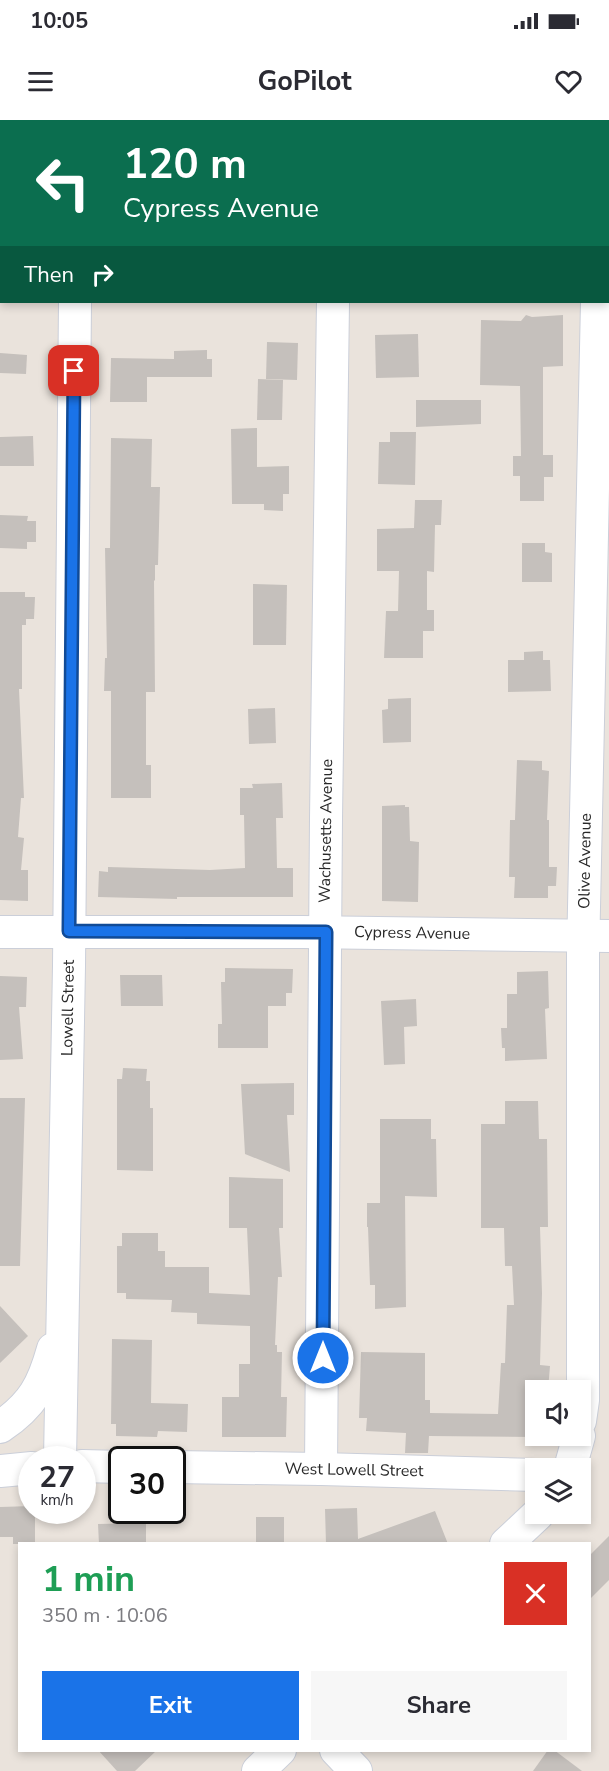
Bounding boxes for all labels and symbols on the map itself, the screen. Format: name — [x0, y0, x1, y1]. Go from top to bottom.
pin — [48, 345, 99, 396]
street label: Wachusetts Avenue — [314, 759, 338, 903]
street label: Olive Avenue — [573, 813, 597, 909]
street label: Cypress Avenue — [354, 921, 470, 945]
street label: Lowell Street — [56, 959, 80, 1056]
position arrow — [291, 1326, 355, 1390]
speed limit sign: 30 — [108, 1446, 186, 1524]
street label: West Lowell Street — [284, 1458, 424, 1482]

